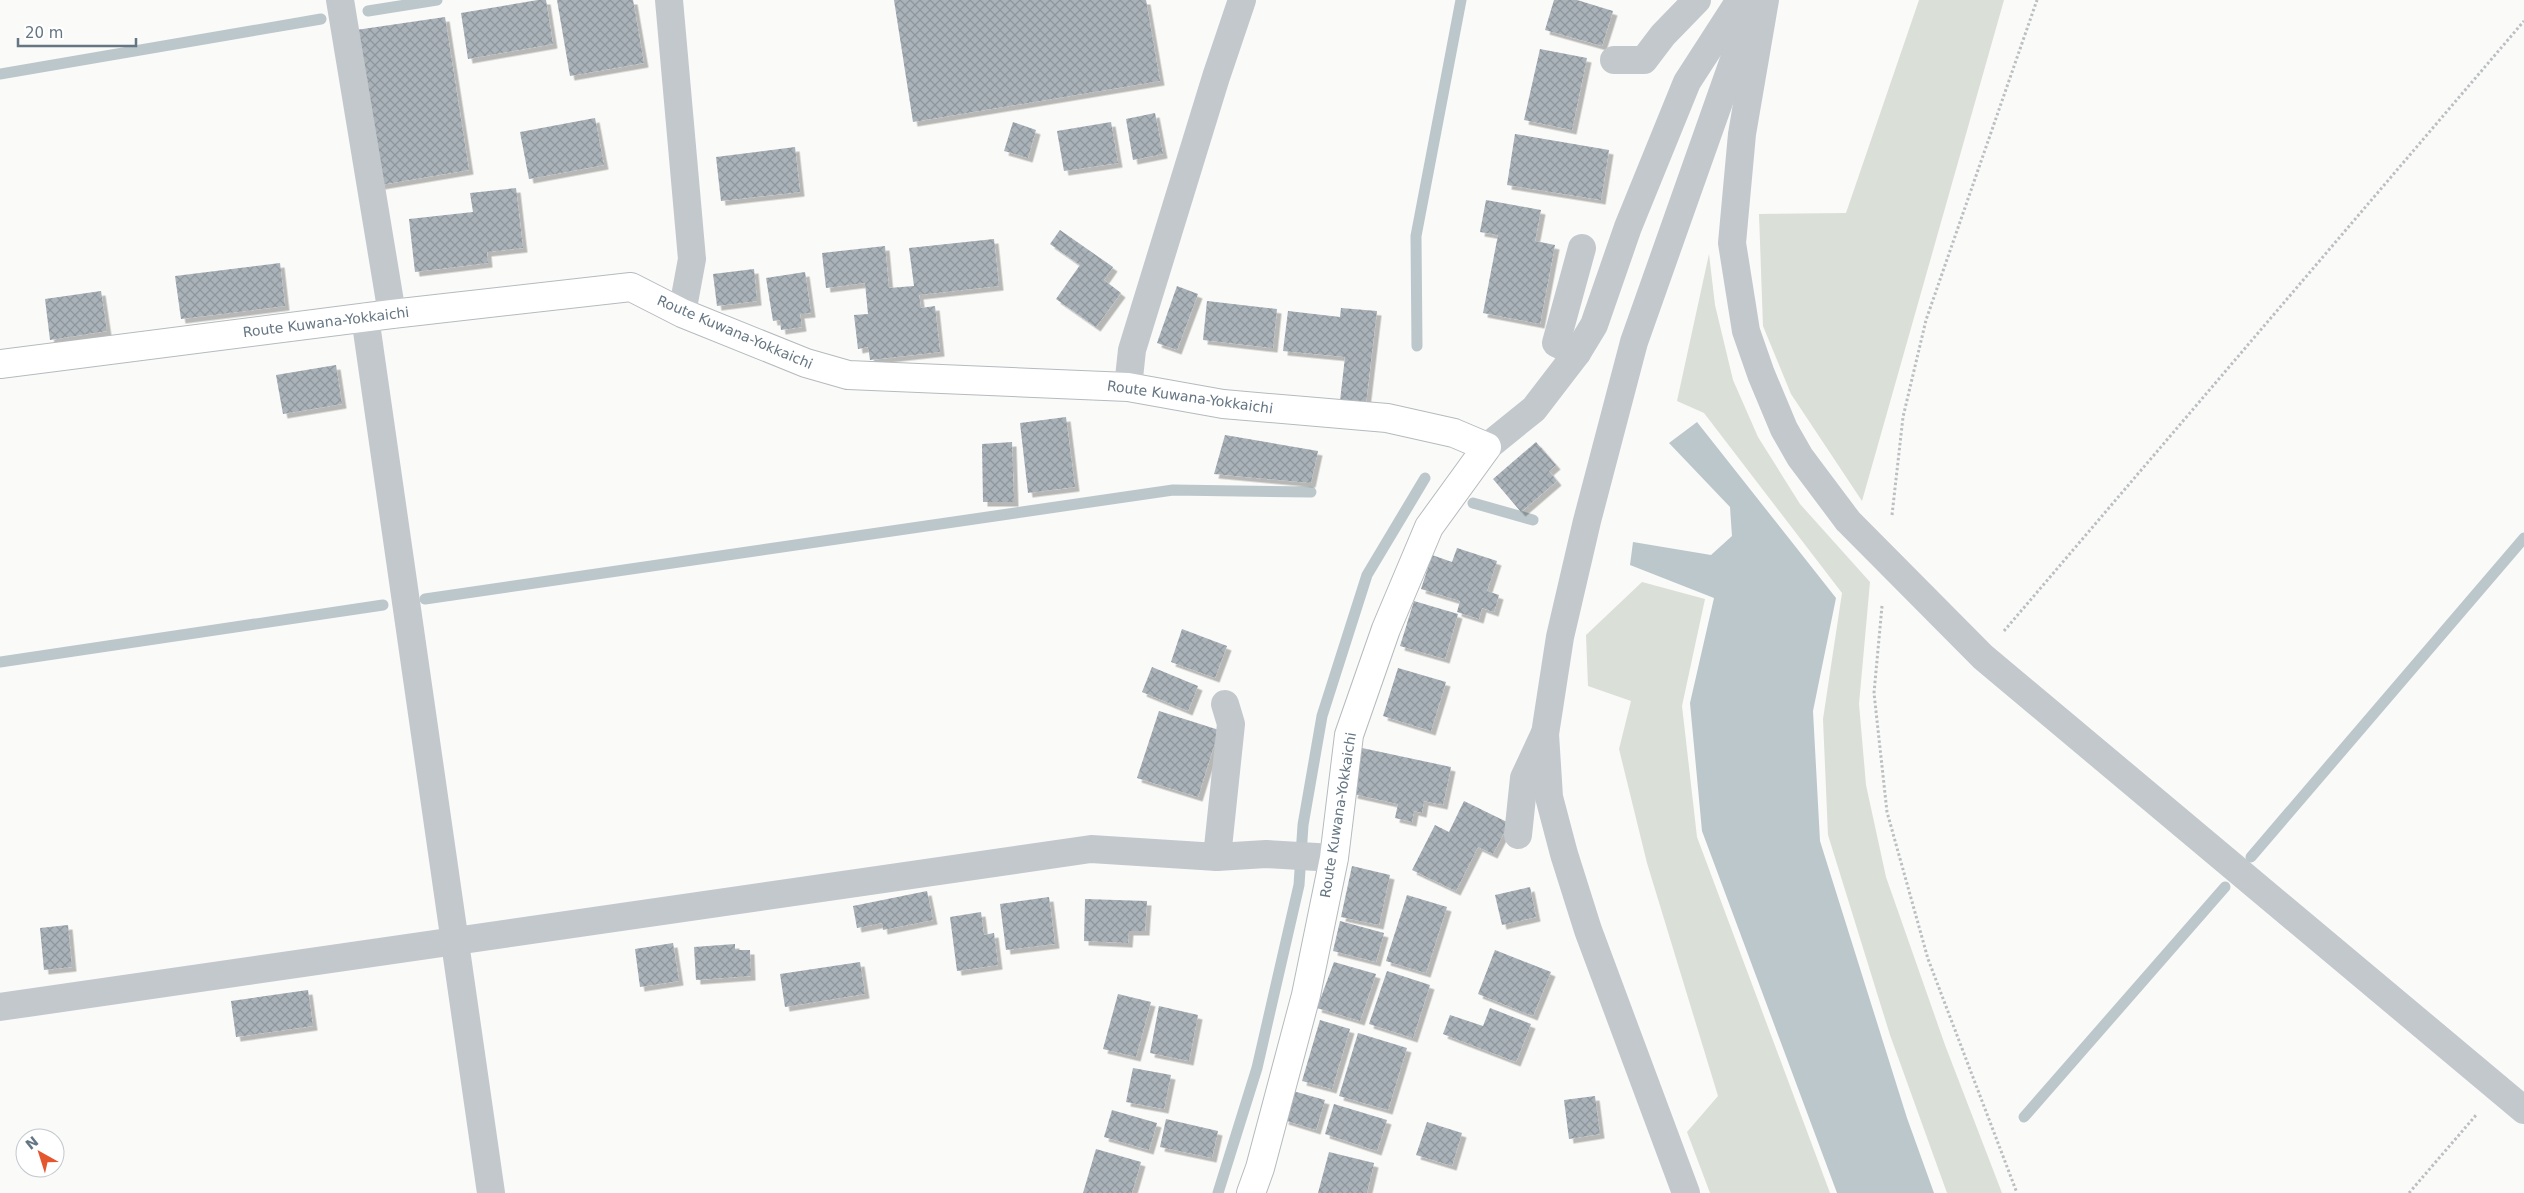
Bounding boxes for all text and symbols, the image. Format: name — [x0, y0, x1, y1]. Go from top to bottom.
scale bar — [18, 15, 135, 47]
text: 20 m — [25, 24, 63, 42]
street label: Route Kuwana-Yokkaichi — [655, 292, 815, 372]
street label: Route Kuwana-Yokkaichi — [242, 304, 410, 340]
street label: Route Kuwana-Yokkaichi — [1106, 377, 1274, 417]
street label: Route Kuwana-Yokkaichi — [1317, 731, 1359, 899]
north arrow — [15, 1128, 65, 1178]
text: N — [22, 1133, 41, 1153]

